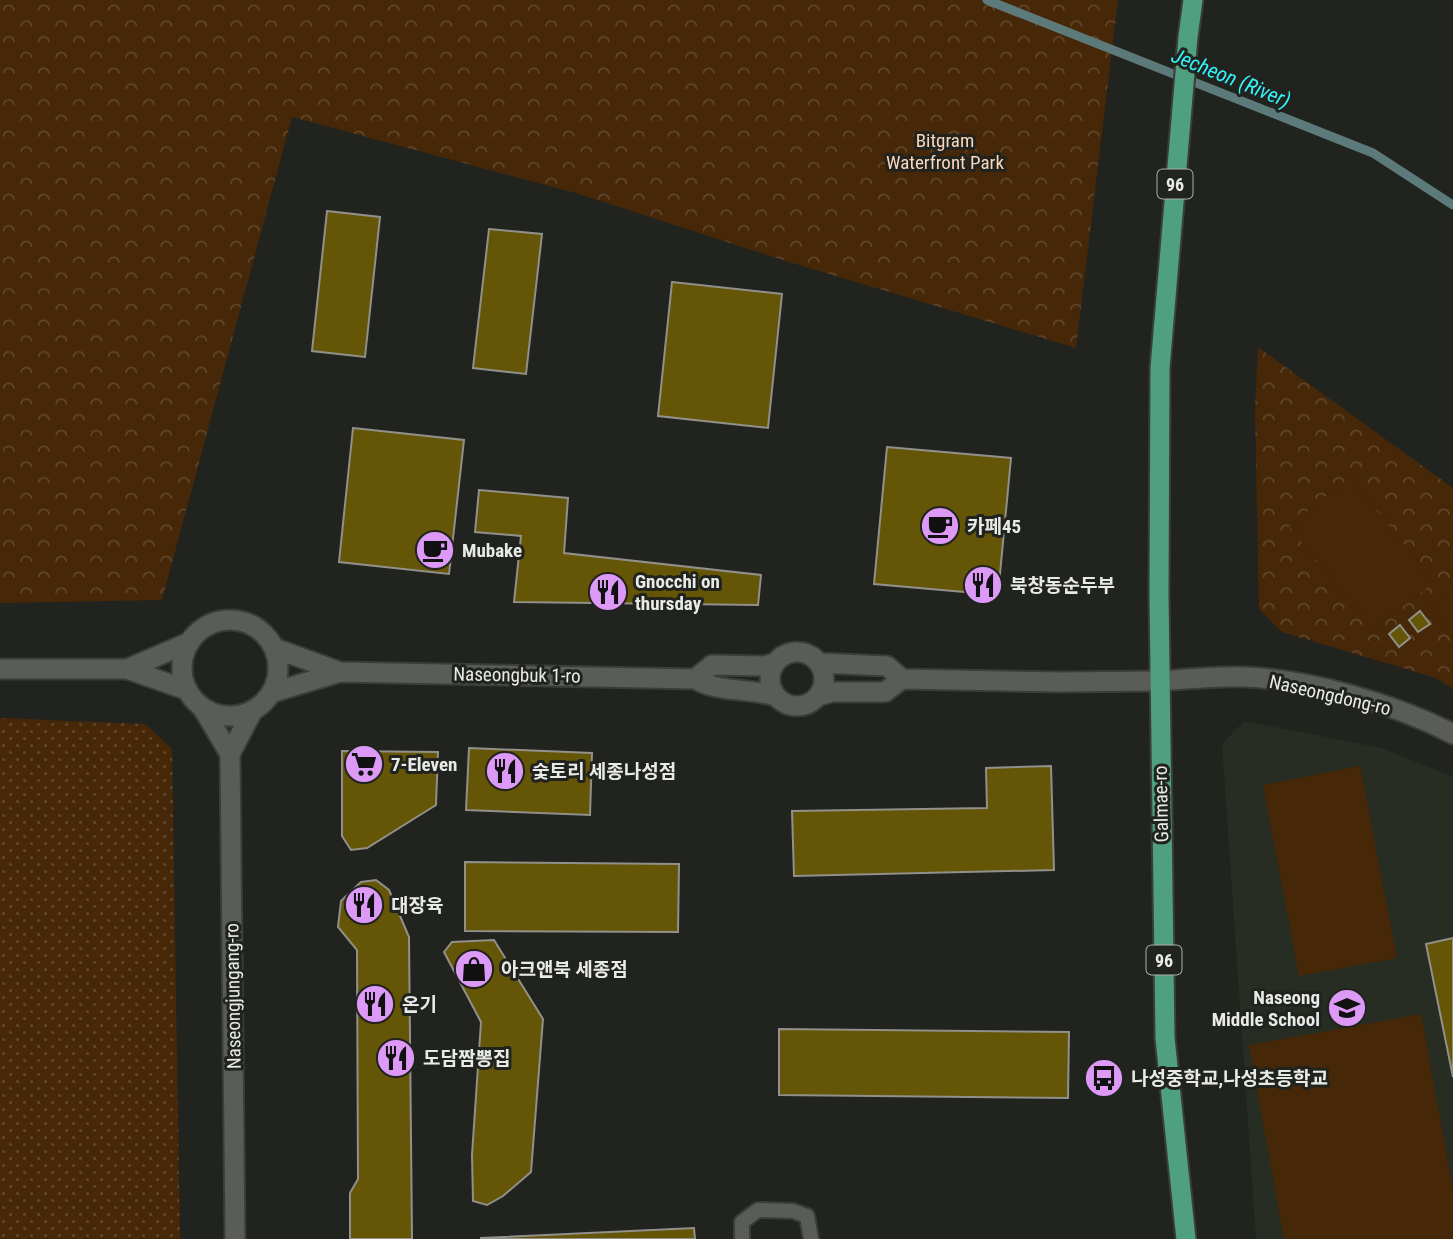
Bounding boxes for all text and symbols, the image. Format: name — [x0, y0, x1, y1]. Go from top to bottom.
water label: Jecheon (River) — [1168, 43, 1294, 113]
park label: Bitgram Waterfront Park — [886, 129, 1004, 174]
road number: 96 — [1158, 169, 1192, 198]
cafe icon: 카페45 — [919, 505, 961, 547]
place label: 카페45 — [967, 515, 1021, 538]
cafe icon: Mubake — [414, 529, 456, 571]
place label: Mubake — [462, 539, 522, 562]
restaurant icon: 북창동순두부 — [962, 564, 1004, 606]
place label: Gnocchi on thursday — [635, 570, 720, 615]
restaurant icon: Gnocchi on thursday — [587, 571, 629, 613]
place label: 북창동순두부 — [1010, 574, 1115, 597]
street label: Naseongbuk 1-ro — [453, 662, 581, 688]
street label: Naseongdong-ro — [1267, 670, 1393, 720]
supermarket icon: 7-Eleven — [343, 743, 385, 785]
restaurant icon: 숯토리 세종나성점 — [484, 750, 526, 792]
place label: 7-Eleven — [391, 753, 457, 776]
place label: 숯토리 세종나성점 — [532, 760, 676, 783]
street label: Galmae-ro — [1149, 765, 1173, 843]
restaurant icon: 대장육 — [343, 884, 385, 926]
place label: 대장육 — [391, 894, 443, 917]
street label: Naseongjungang-ro — [220, 923, 246, 1069]
road number: 96 — [1146, 945, 1182, 974]
shop icon: 아크앤북 세종점 — [453, 948, 495, 990]
place label: 아크앤북 세종점 — [501, 958, 628, 981]
restaurant icon: 온기 — [354, 983, 396, 1025]
place label: Naseong Middle School — [1212, 986, 1320, 1031]
school or university icon: Naseong Middle School — [1326, 987, 1368, 1029]
place label: 온기 — [402, 993, 437, 1016]
restaurant icon: 도담짬뽕집 — [375, 1037, 417, 1079]
place label: 도담짬뽕집 — [423, 1047, 510, 1070]
bus stop icon: 나성중학교,나성초등학교 — [1083, 1057, 1125, 1099]
place label: 나성중학교,나성초등학교 — [1131, 1067, 1328, 1090]

